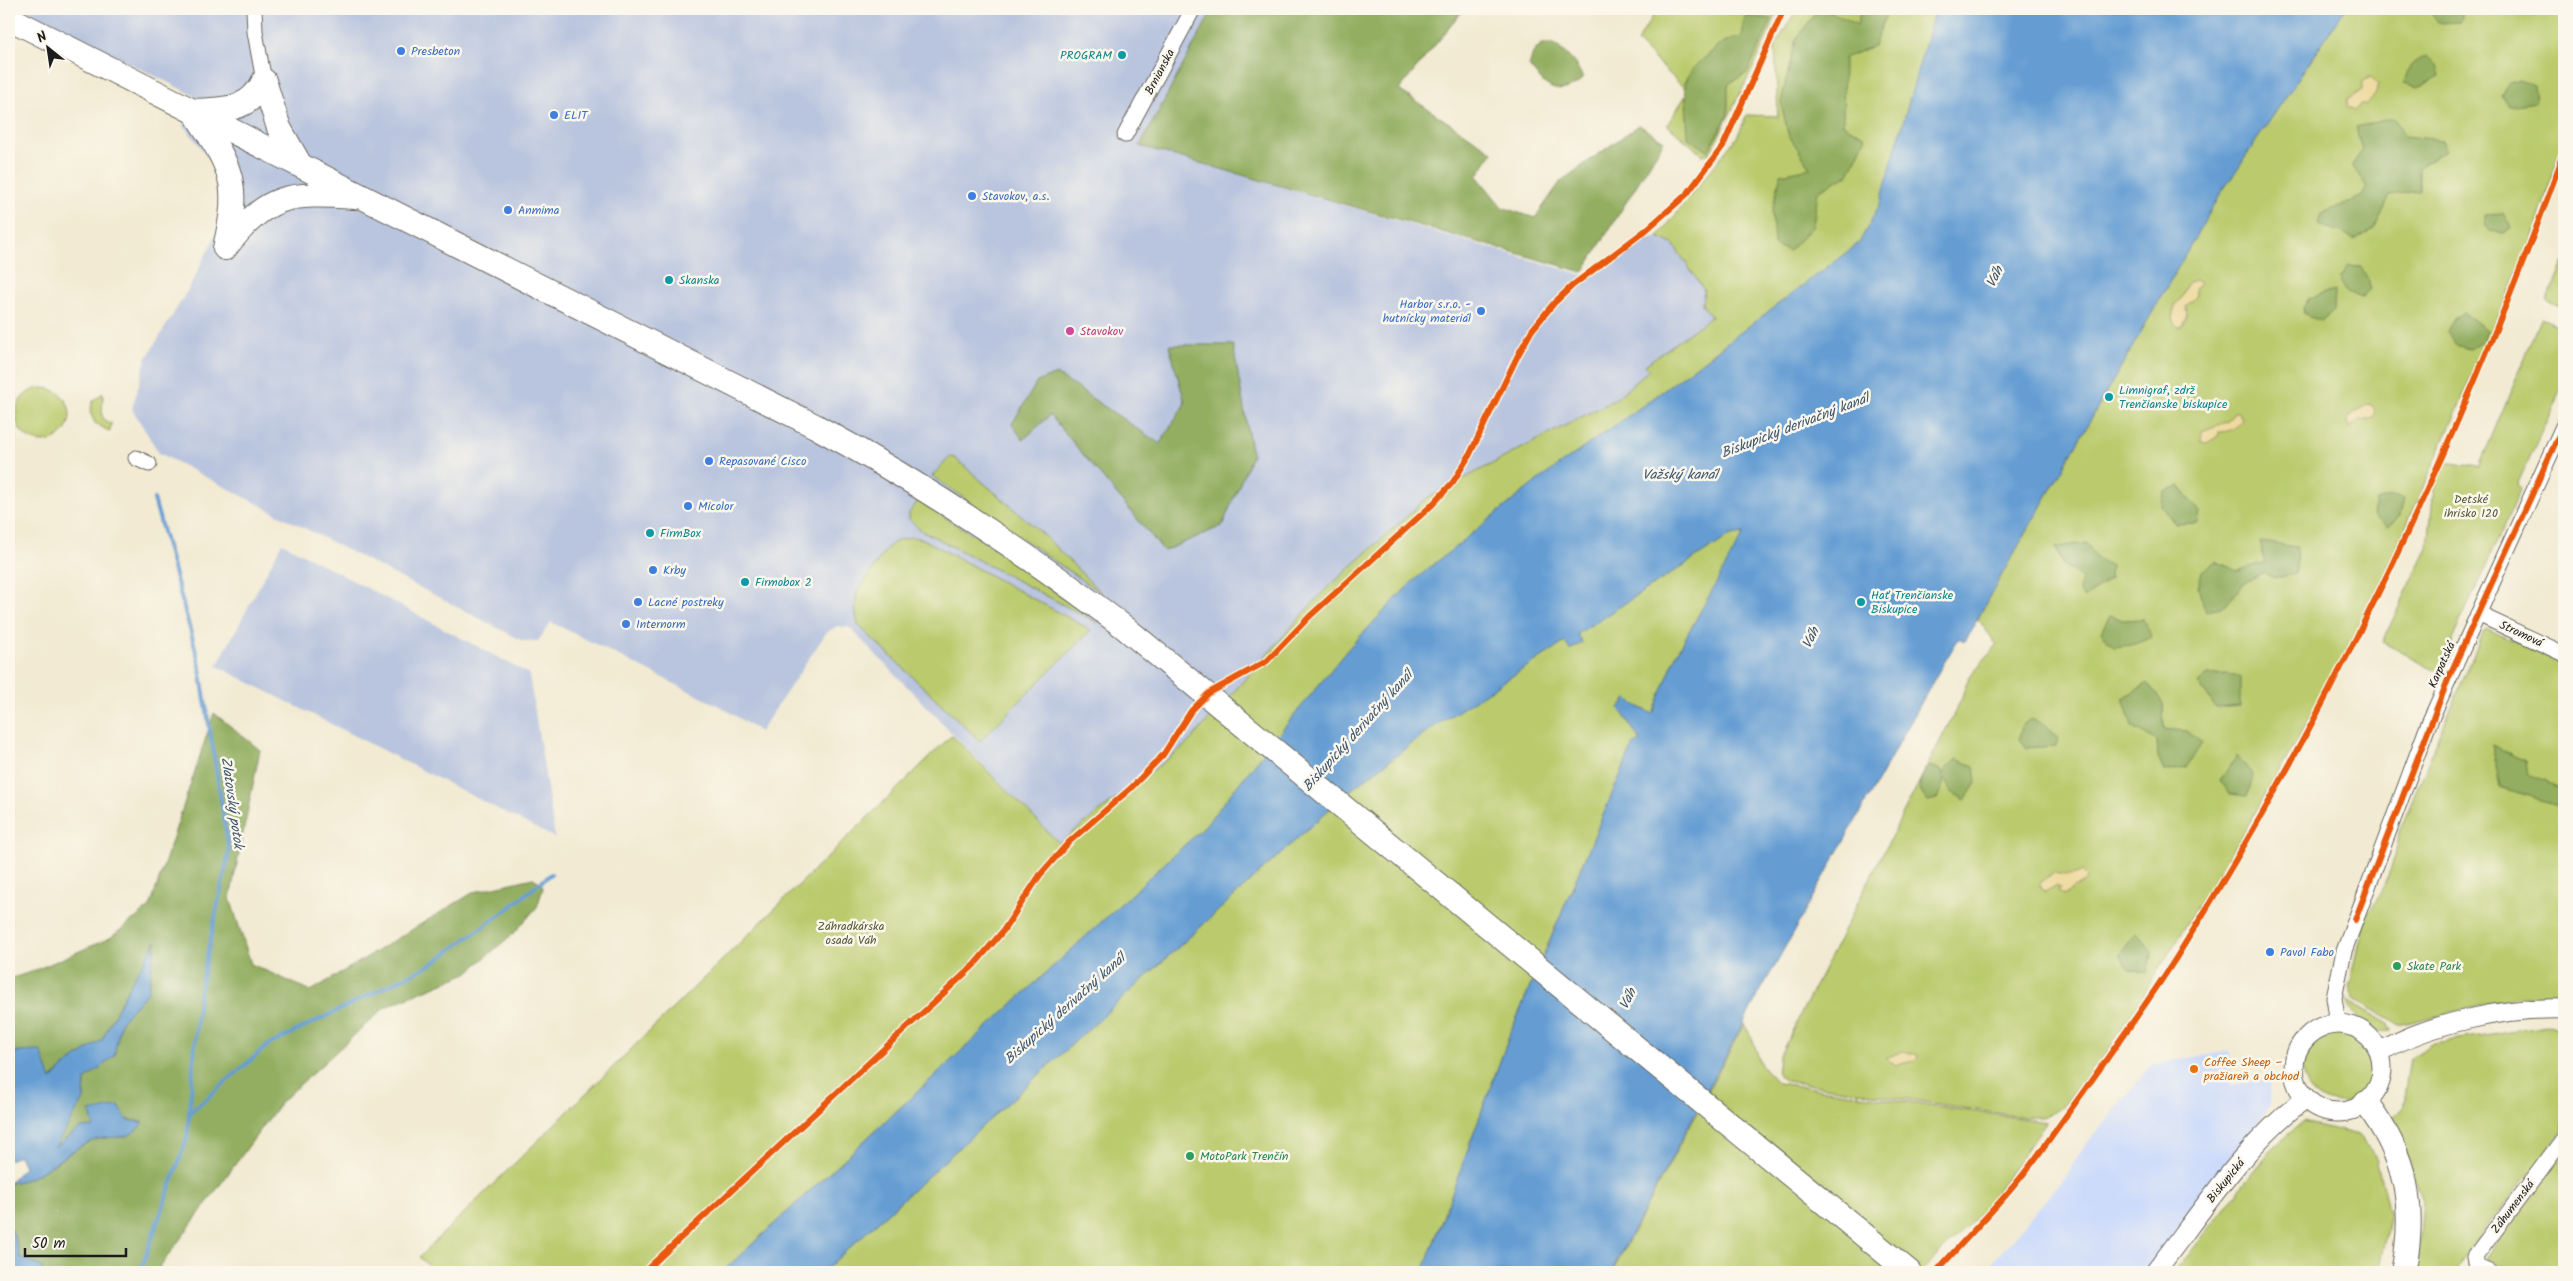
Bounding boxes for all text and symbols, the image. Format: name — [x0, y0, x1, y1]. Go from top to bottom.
north arrow — [22, 22, 72, 72]
text: N — [33, 26, 51, 49]
place label: Presbeton — [411, 42, 460, 61]
marker: Presbeton — [395, 45, 407, 57]
street label: Brnianska — [1140, 45, 1180, 98]
place label: PROGRAM — [1060, 46, 1113, 65]
marker: PROGRAM — [1116, 49, 1128, 61]
place label: ELIT — [564, 106, 589, 125]
marker: ELIT — [548, 109, 560, 121]
place label: Stavokov, a.s. — [982, 187, 1049, 206]
marker: Stavokov, a.s. — [966, 190, 978, 202]
place label: Anmima — [518, 201, 560, 220]
marker: Anmima — [502, 204, 514, 216]
water label: Váh — [1980, 261, 2010, 292]
place label: Skanska — [679, 271, 720, 290]
marker: Skanska — [663, 274, 675, 286]
place label: Harbor s.r.o. - hutnícky materiál — [1383, 295, 1471, 328]
marker: Harbor s.r.o. - hutnícky materiál — [1475, 305, 1487, 317]
place label: Stavokov — [1080, 322, 1124, 341]
marker: Stavokov — [1064, 325, 1076, 337]
place label: Limnigraf, zdrž Trenčianske biskupice — [2119, 381, 2228, 414]
water label: Biskupický derivačný kanál — [1718, 387, 1875, 464]
marker: Limnigraf, zdrž Trenčianske biskupice — [2103, 391, 2115, 403]
place label: Repasované Cisco — [719, 452, 806, 471]
marker: Repasované Cisco — [703, 455, 715, 467]
water label: Važský kanál — [1642, 464, 1720, 486]
park label: Detské ihrisko 120 — [2444, 490, 2498, 523]
place label: Micolor — [698, 497, 734, 516]
marker: Micolor — [682, 500, 694, 512]
place label: FirmBox — [660, 524, 702, 543]
marker: FirmBox — [644, 527, 656, 539]
place label: Krby — [663, 561, 686, 580]
marker: Krby — [647, 564, 659, 576]
place label: Firmobox 2 — [755, 573, 812, 592]
marker: Firmobox 2 — [739, 576, 751, 588]
place label: Hať Trenčianske Biskupice — [1871, 586, 1954, 619]
place label: Lacné postreky — [648, 593, 724, 612]
marker: Lacné postreky — [632, 596, 644, 608]
marker: Hať Trenčianske Biskupice — [1855, 596, 1867, 608]
place label: Internorm — [636, 615, 686, 634]
street label: Stromová — [2496, 616, 2547, 653]
marker: Internorm — [620, 618, 632, 630]
water label: Váh — [1796, 622, 1826, 653]
street label: Karpatská — [2423, 637, 2461, 691]
water label: Biskupický derivačný kanál — [1297, 663, 1420, 797]
water label: Zlatovský potok — [215, 756, 250, 853]
park label: Záhradkárska osada Váh — [818, 917, 885, 950]
place label: Pavol Fabo — [2280, 943, 2334, 962]
marker: Pavol Fabo — [2264, 946, 2276, 958]
water label: Biskupický derivačný kanál — [999, 947, 1133, 1070]
place label: Skate Park — [2407, 957, 2462, 976]
marker: Skate Park — [2391, 960, 2403, 972]
water label: Váh — [1613, 983, 1643, 1014]
place label: Coffee Sheep – pražiareň a obchod — [2203, 1053, 2300, 1086]
marker: Coffee Sheep – pražiareň a obchod — [2188, 1063, 2200, 1075]
place label: MotoPark Trenčín — [1200, 1147, 1288, 1166]
marker: MotoPark Trenčín — [1184, 1150, 1196, 1162]
street label: Biskupická — [2202, 1154, 2251, 1207]
street label: Záhumenská — [2486, 1175, 2540, 1238]
scale bar — [25, 1226, 126, 1258]
text: 50 m — [32, 1232, 66, 1256]

